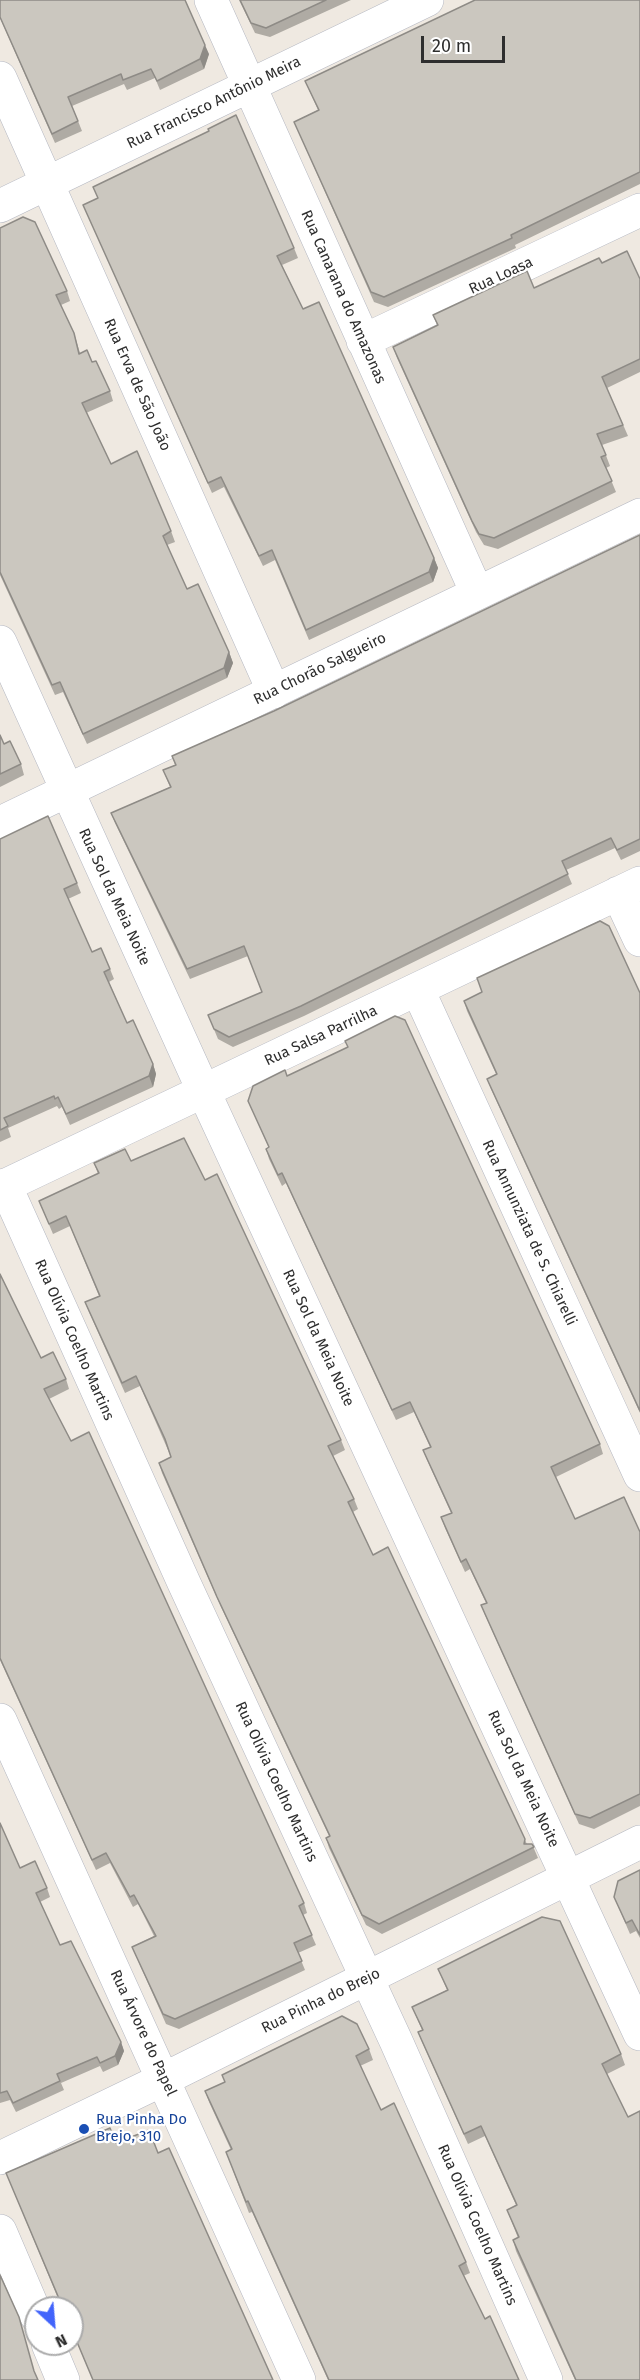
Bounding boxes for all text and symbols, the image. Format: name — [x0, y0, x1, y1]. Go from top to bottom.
scale bar — [424, 24, 508, 62]
text: 20 m — [432, 35, 471, 57]
street label: Rua Francisco Antônio Meira — [124, 53, 304, 153]
street label: Rua Canarana do Amazonas — [297, 207, 389, 387]
street label: Rua Loasa — [466, 253, 536, 299]
street label: Rua Erva de São João — [100, 316, 174, 454]
street label: Rua Chorão Salgueiro — [251, 629, 389, 709]
street label: Rua Sol da Meia Noite — [74, 826, 154, 968]
street label: Rua Salsa Parrilha — [262, 1002, 380, 1070]
street label: Rua Annunziata de S. Chiarelli — [478, 1137, 580, 1329]
street label: Rua Olívia Coelho Martins — [30, 1257, 118, 1423]
street label: Rua Sol da Meia Noite — [278, 1267, 358, 1409]
street label: Rua Olívia Coelho Martins — [231, 1699, 321, 1865]
street label: Rua Sol da Meia Noite — [483, 1708, 563, 1850]
street label: Rua Pinha do Brejo — [259, 1964, 383, 2038]
street label: Rua Árvore do Papel — [106, 1967, 180, 2099]
place label: Rua Pinha Do Brejo, 310 — [96, 2111, 187, 2146]
marker: Rua Pinha Do Brejo, 310 — [77, 2122, 91, 2136]
street label: Rua Olívia Coelho Martins — [433, 2142, 521, 2308]
north arrow — [24, 2296, 84, 2356]
text: N — [52, 2330, 70, 2352]

